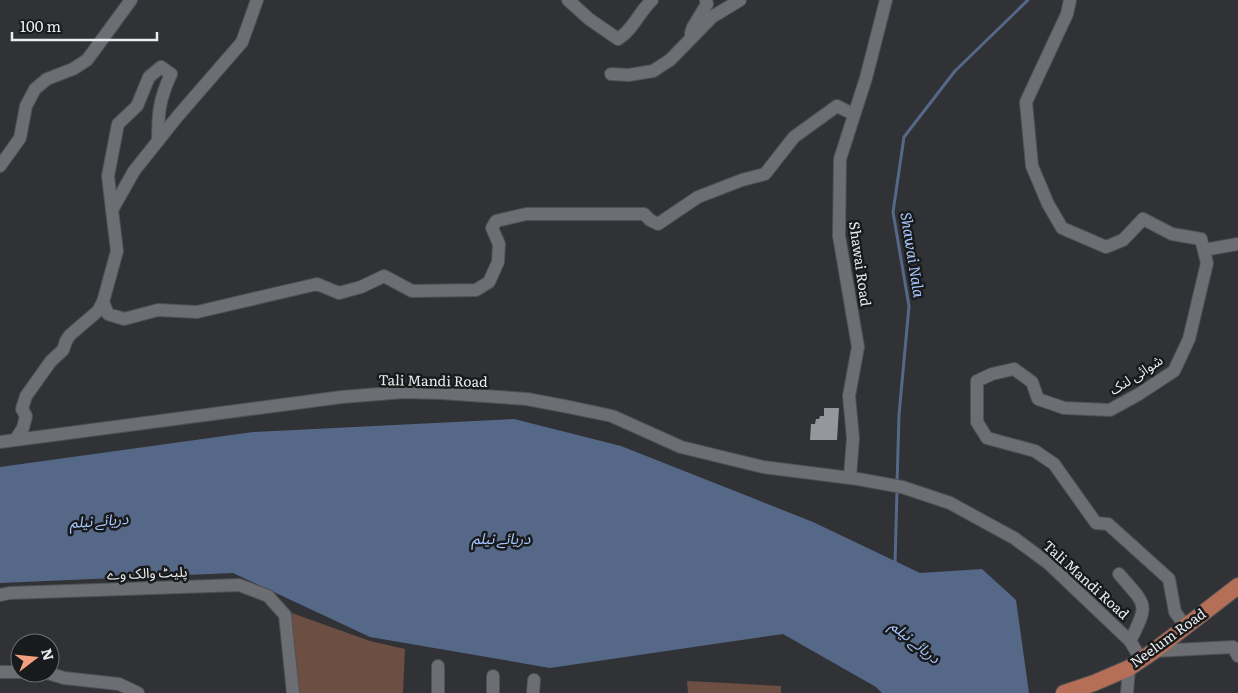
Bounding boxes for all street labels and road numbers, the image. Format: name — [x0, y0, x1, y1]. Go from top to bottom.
street label: Shawai Road — [845, 220, 877, 308]
street label: شوائی لنک — [1105, 349, 1166, 399]
street label: Tali Mandi Road — [378, 369, 488, 391]
street label: Tali Mandi Road — [1039, 535, 1134, 624]
street label: پلیٹ والک وے — [106, 561, 188, 585]
street label: Neelum Road — [1126, 603, 1210, 671]

